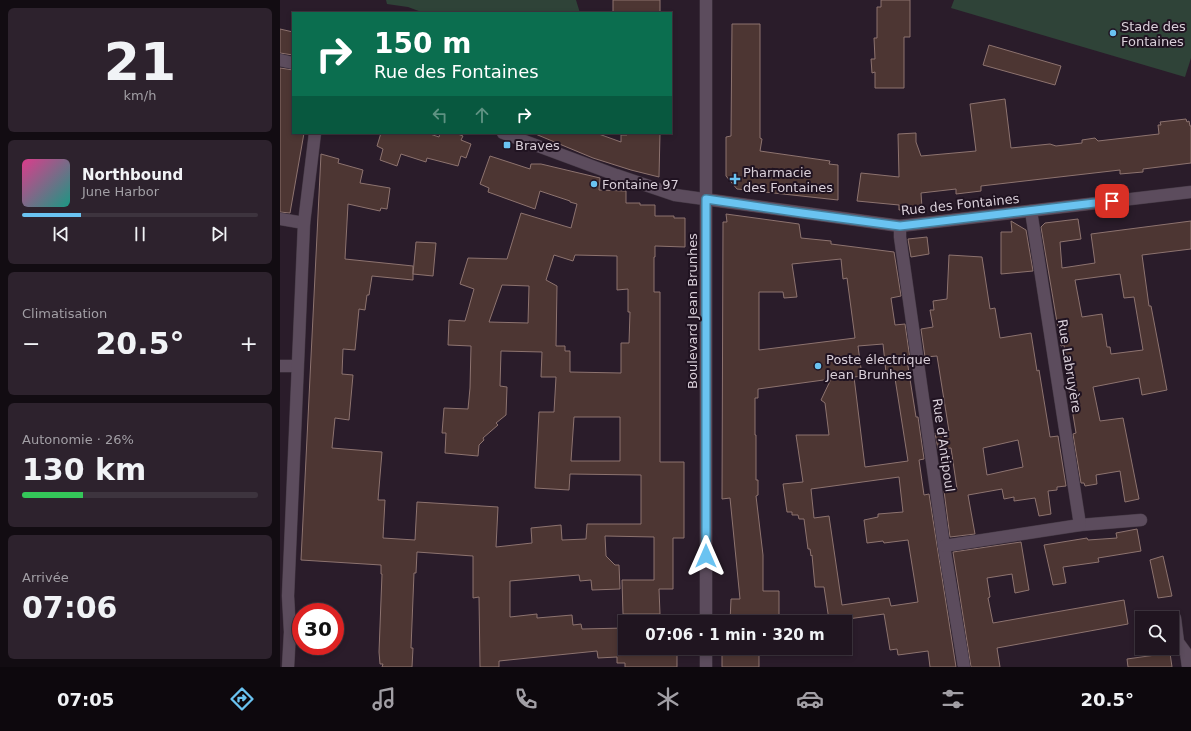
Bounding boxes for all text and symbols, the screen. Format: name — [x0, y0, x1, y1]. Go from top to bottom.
place label: Stade des Fontaines — [1121, 19, 1186, 49]
text: 150 m — [374, 27, 471, 60]
icon: right — [308, 28, 360, 80]
marker: Stade des Fontaines — [1108, 28, 1118, 38]
text: 21 — [104, 32, 176, 92]
text: Rue des Fontaines — [374, 61, 539, 82]
text: km/h — [124, 88, 156, 103]
icon: left — [429, 104, 451, 126]
icon: ahead — [471, 104, 493, 126]
icon: right — [513, 104, 535, 126]
place label: Braves — [515, 138, 560, 153]
marker: Braves — [502, 140, 512, 150]
place label: Pharmacie des Fontaines — [743, 165, 833, 195]
text: Northbound — [82, 166, 183, 184]
marker: Pharmacie des Fontaines — [730, 174, 740, 184]
place label: Fontaine 97 — [602, 177, 679, 192]
marker: Fontaine 97 — [589, 179, 599, 189]
text: June Harbor — [82, 184, 159, 199]
pin — [1095, 184, 1129, 218]
icon: arrive — [1101, 190, 1123, 212]
street label: Rue des Fontaines — [900, 191, 1020, 218]
icon: previous — [50, 223, 72, 245]
icon: pause — [129, 223, 151, 245]
icon: next — [208, 223, 230, 245]
street label: Boulevard Jean Brunhes — [685, 233, 700, 389]
text: Climatisation — [22, 306, 107, 321]
street label: Rue Labruyère — [1055, 318, 1084, 414]
text: 20.5° — [95, 326, 185, 361]
text: − — [22, 331, 40, 356]
text: + — [240, 331, 258, 356]
place label: Poste électrique Jean Brunhes — [825, 352, 931, 382]
marker: Poste électrique Jean Brunhes — [813, 361, 823, 371]
street label: Rue d'Antipoul — [929, 397, 958, 493]
text: Autonomie · 26% — [22, 432, 134, 447]
text: 130 km — [22, 452, 146, 487]
position arrow — [685, 535, 727, 577]
text: Arrivée — [22, 570, 69, 585]
text: 07:06 — [22, 590, 118, 625]
speed limit sign: 30 — [292, 603, 344, 655]
map controls — [1135, 611, 1179, 655]
button: search — [1135, 611, 1179, 655]
text: 07:06 · 1 min · 320 m — [645, 626, 825, 644]
icon: directions — [228, 685, 256, 713]
icon: music — [370, 685, 398, 713]
icon: phone — [512, 685, 540, 713]
icon: climate — [654, 685, 682, 713]
icon: car — [796, 685, 824, 713]
icon: filters — [939, 685, 967, 713]
text: 07:05 — [57, 689, 114, 710]
text: 20.5° — [1081, 689, 1134, 710]

